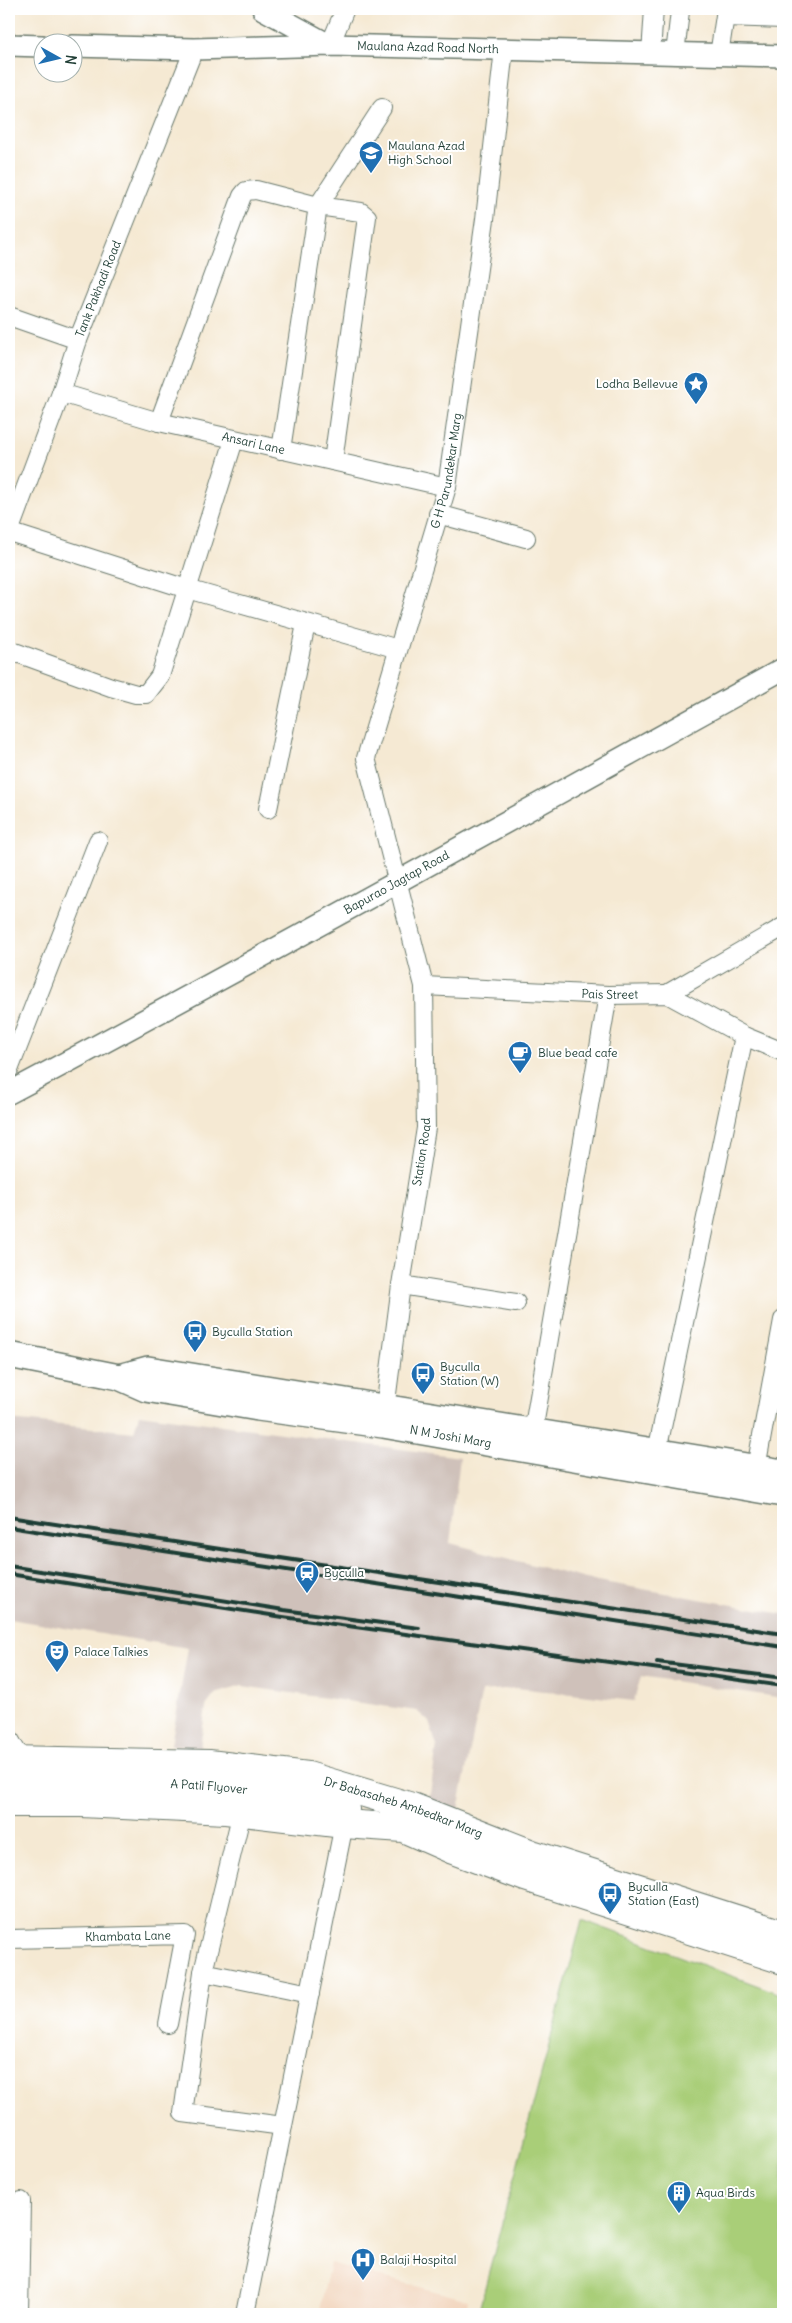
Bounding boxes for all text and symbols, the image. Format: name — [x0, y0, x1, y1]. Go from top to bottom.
north arrow — [32, 32, 82, 82]
street label: Maulana Azad Road North — [357, 38, 499, 56]
text: N — [61, 54, 80, 66]
place label: Maulana Azad High School — [388, 138, 465, 167]
school or university icon: Maulana Azad High School — [358, 140, 384, 174]
street label: Tank Pakhadi Road — [72, 238, 124, 339]
place icon: Lodha Bellevue — [683, 371, 709, 405]
place label: Lodha Bellevue — [596, 376, 678, 391]
street label: G H Parundekar Marg — [427, 412, 464, 530]
street label: Ansari Lane — [221, 428, 286, 457]
street label: Bapurao Jagtap Road — [341, 847, 452, 917]
street label: Pais Street — [581, 986, 638, 1002]
cafe icon: Blue bead cafe — [507, 1040, 533, 1074]
place label: Blue bead cafe — [538, 1045, 618, 1060]
street label: Station Road — [409, 1118, 433, 1187]
bus stop icon: Byculla Station — [182, 1319, 208, 1353]
place label: Byculla Station — [212, 1324, 293, 1339]
place label: Byculla Station (W) — [440, 1359, 499, 1388]
bus stop icon: Byculla Station (W) — [410, 1361, 436, 1395]
street label: N M Joshi Marg — [409, 1422, 493, 1451]
station icon: Byculla — [294, 1560, 320, 1594]
place label: Byculla — [324, 1565, 364, 1580]
theatre icon: Palace Talkies — [44, 1639, 70, 1673]
place label: Palace Talkies — [74, 1644, 148, 1659]
street label: Dr Babasaheb Ambedkar Marg — [322, 1773, 485, 1841]
street label: A Patil Flyover — [170, 1776, 248, 1797]
place label: Byculla Station (East) — [628, 1879, 699, 1908]
bus stop icon: Byculla Station (East) — [597, 1881, 623, 1915]
street label: Khambata Lane — [85, 1927, 171, 1944]
building icon: Aqua Birds — [666, 2180, 692, 2214]
place label: Aqua Birds — [696, 2185, 755, 2200]
hospital icon: Balaji Hospital — [350, 2247, 376, 2281]
place label: Balaji Hospital — [380, 2252, 456, 2267]

